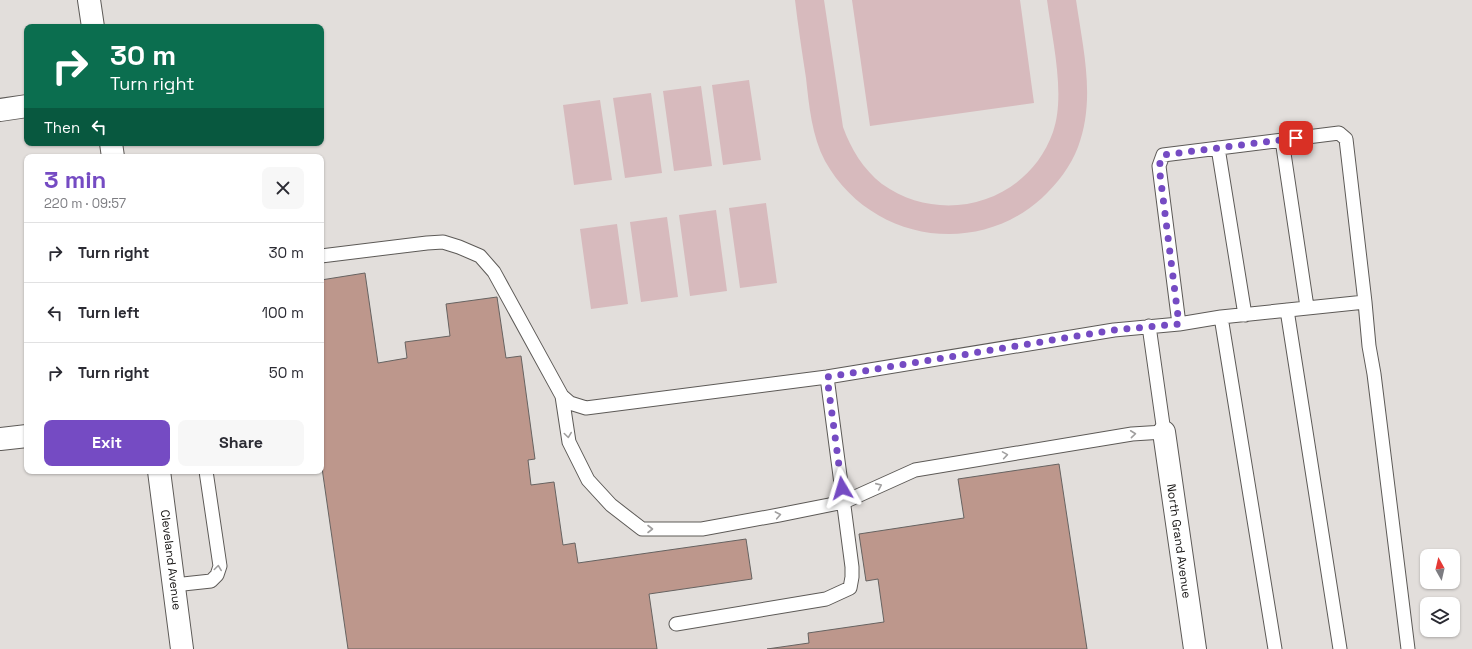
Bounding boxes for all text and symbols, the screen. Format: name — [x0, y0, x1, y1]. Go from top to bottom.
text: 30 m — [110, 37, 176, 73]
icon: right — [44, 40, 96, 92]
text: Turn right — [110, 72, 194, 95]
icon: left — [88, 116, 110, 138]
text: Then — [44, 118, 80, 137]
pin — [1279, 121, 1313, 155]
icon: arrive — [1285, 127, 1307, 149]
text: 3 min — [44, 164, 106, 195]
button: close — [262, 167, 304, 209]
text: 220 m · 09:57 — [44, 195, 126, 212]
icon: right — [44, 242, 66, 264]
text: Turn right — [78, 243, 149, 262]
text: 30 m — [269, 243, 304, 262]
icon: left — [44, 302, 66, 324]
text: Turn left — [78, 303, 140, 322]
text: 100 m — [262, 303, 304, 322]
icon: right — [44, 362, 66, 384]
text: Turn right — [78, 363, 149, 382]
text: 50 m — [269, 363, 304, 382]
button: Exit — [44, 420, 170, 466]
button: Share — [178, 420, 304, 466]
one-way arrow — [1130, 430, 1136, 439]
one-way arrow — [563, 432, 572, 438]
one-way arrow — [1002, 451, 1008, 460]
position arrow — [821, 467, 863, 509]
one-way arrow — [876, 482, 883, 490]
street label: North Grand Avenue — [1163, 483, 1195, 599]
street label: Cleveland Avenue — [157, 509, 185, 611]
one-way arrow — [775, 511, 781, 520]
one-way arrow — [647, 525, 653, 533]
north arrow — [1420, 549, 1460, 589]
map controls — [1420, 549, 1460, 637]
one-way arrow — [213, 565, 222, 572]
button: layers — [1420, 597, 1460, 637]

